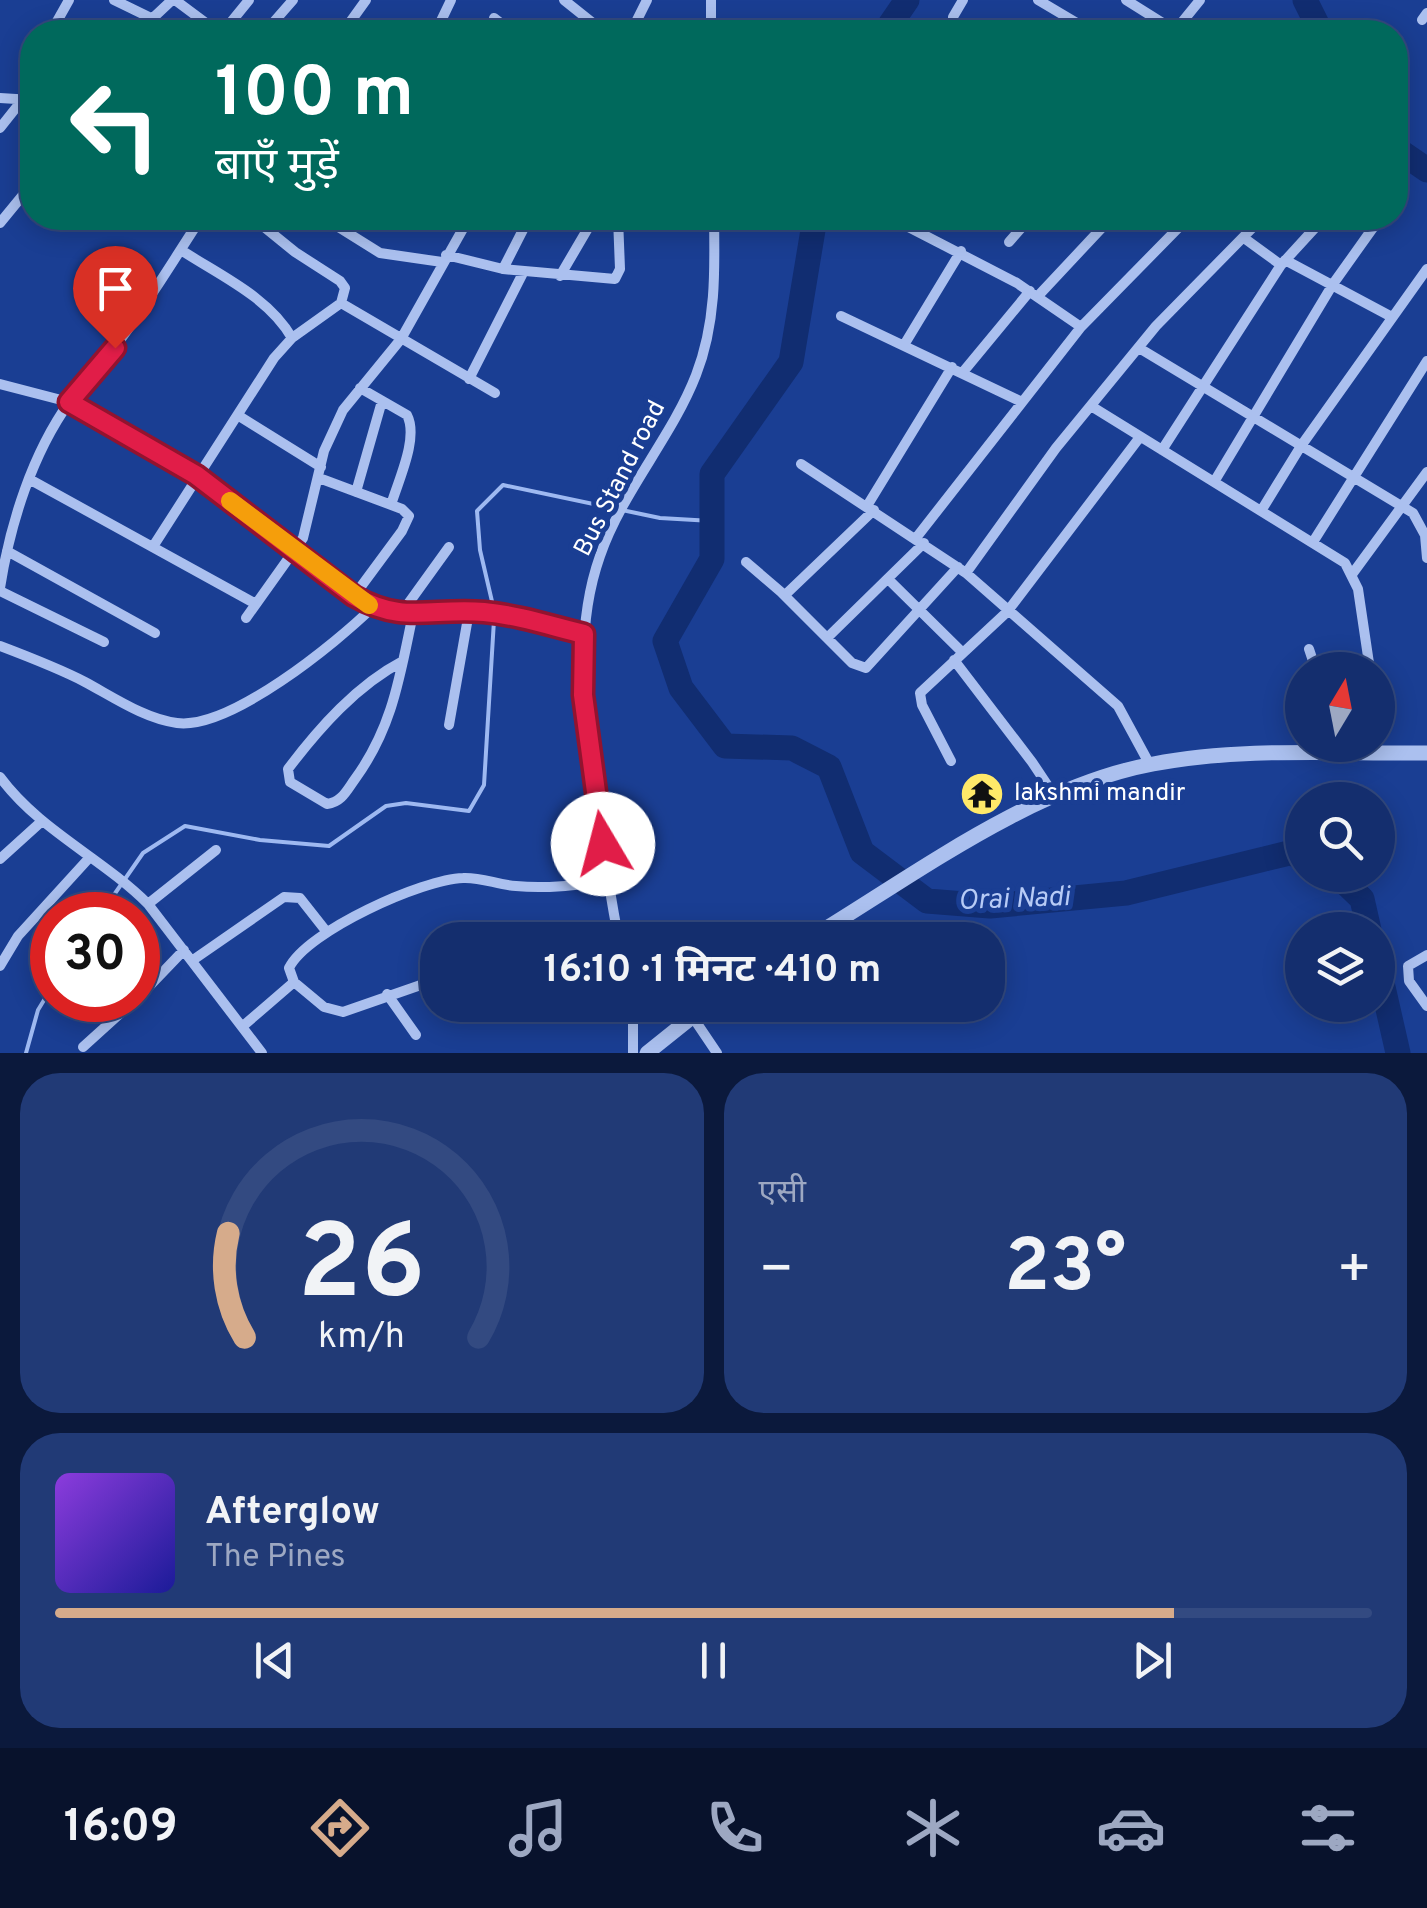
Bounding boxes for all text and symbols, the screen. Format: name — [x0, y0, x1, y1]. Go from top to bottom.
text: 100 m — [215, 52, 414, 141]
icon: left — [50, 60, 180, 190]
text: बाएँ मुड़ें — [215, 139, 339, 196]
pin — [73, 246, 158, 349]
icon: arrive — [88, 261, 143, 316]
street label: Bus Stand road — [568, 396, 674, 562]
north arrow — [1285, 652, 1395, 762]
map controls — [1285, 652, 1395, 1022]
temple icon: lakshmi mandir — [959, 771, 1005, 817]
place label: lakshmi mandir — [1014, 778, 1186, 810]
button: search — [1285, 782, 1395, 892]
position arrow — [551, 792, 655, 896]
water label: Orai Nadi — [957, 880, 1073, 920]
speed limit sign: 30 — [30, 892, 160, 1022]
button: layers — [1285, 912, 1395, 1022]
text: 16:10 · 1 मिनट · 410 m — [544, 947, 881, 996]
text: एसी — [759, 1174, 806, 1214]
text: 26 — [298, 1203, 426, 1335]
text: 23° — [1004, 1223, 1126, 1318]
text: − — [759, 1237, 794, 1307]
text: + — [1337, 1237, 1372, 1307]
text: km/h — [318, 1315, 405, 1361]
text: Afterglow — [205, 1489, 380, 1538]
text: The Pines — [205, 1538, 346, 1578]
icon: previous — [247, 1633, 302, 1688]
icon: pause — [686, 1633, 741, 1688]
icon: next — [1125, 1633, 1180, 1688]
icon: directions — [305, 1793, 375, 1863]
icon: music — [503, 1793, 573, 1863]
icon: phone — [700, 1793, 770, 1863]
icon: climate — [898, 1793, 968, 1863]
icon: car — [1096, 1793, 1166, 1863]
icon: filters — [1293, 1793, 1363, 1863]
text: 16:09 — [64, 1800, 178, 1857]

